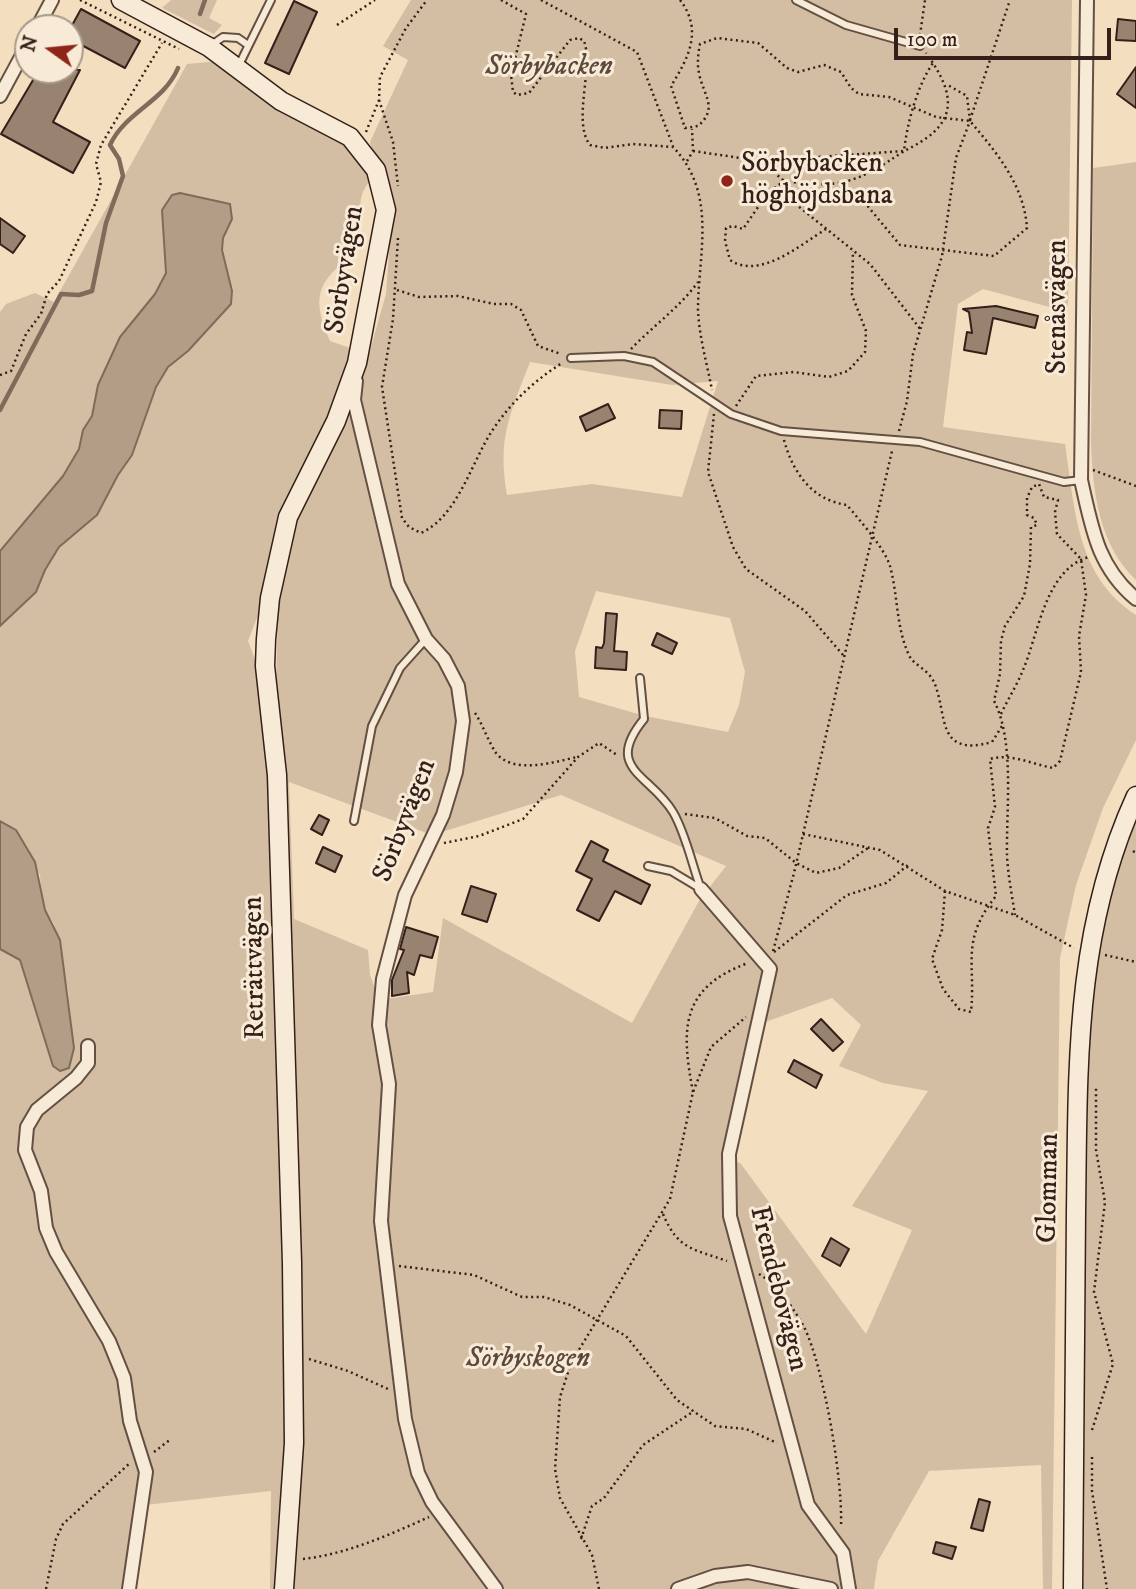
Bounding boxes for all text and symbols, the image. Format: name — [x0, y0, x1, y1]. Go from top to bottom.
north arrow — [14, 14, 84, 84]
scale bar — [898, 14, 1115, 58]
text: 100 m — [907, 27, 958, 53]
text: N — [17, 33, 43, 54]
park label: Sörbybacken — [485, 51, 613, 85]
place label: Sörbybacken höghöjdsbana — [741, 148, 893, 214]
marker: Sörbybacken höghöjdsbana — [719, 173, 735, 189]
street label: Sörbyvägen — [319, 204, 373, 336]
street label: Stenåsvägen — [1042, 239, 1076, 375]
street label: Sörbyvägen — [367, 755, 445, 887]
street label: Reträttvägen — [238, 896, 274, 1040]
street label: Glomman — [1032, 1133, 1068, 1243]
street label: Frendebovägen — [740, 1203, 814, 1375]
park label: Sörbyskogen — [466, 1343, 590, 1377]

